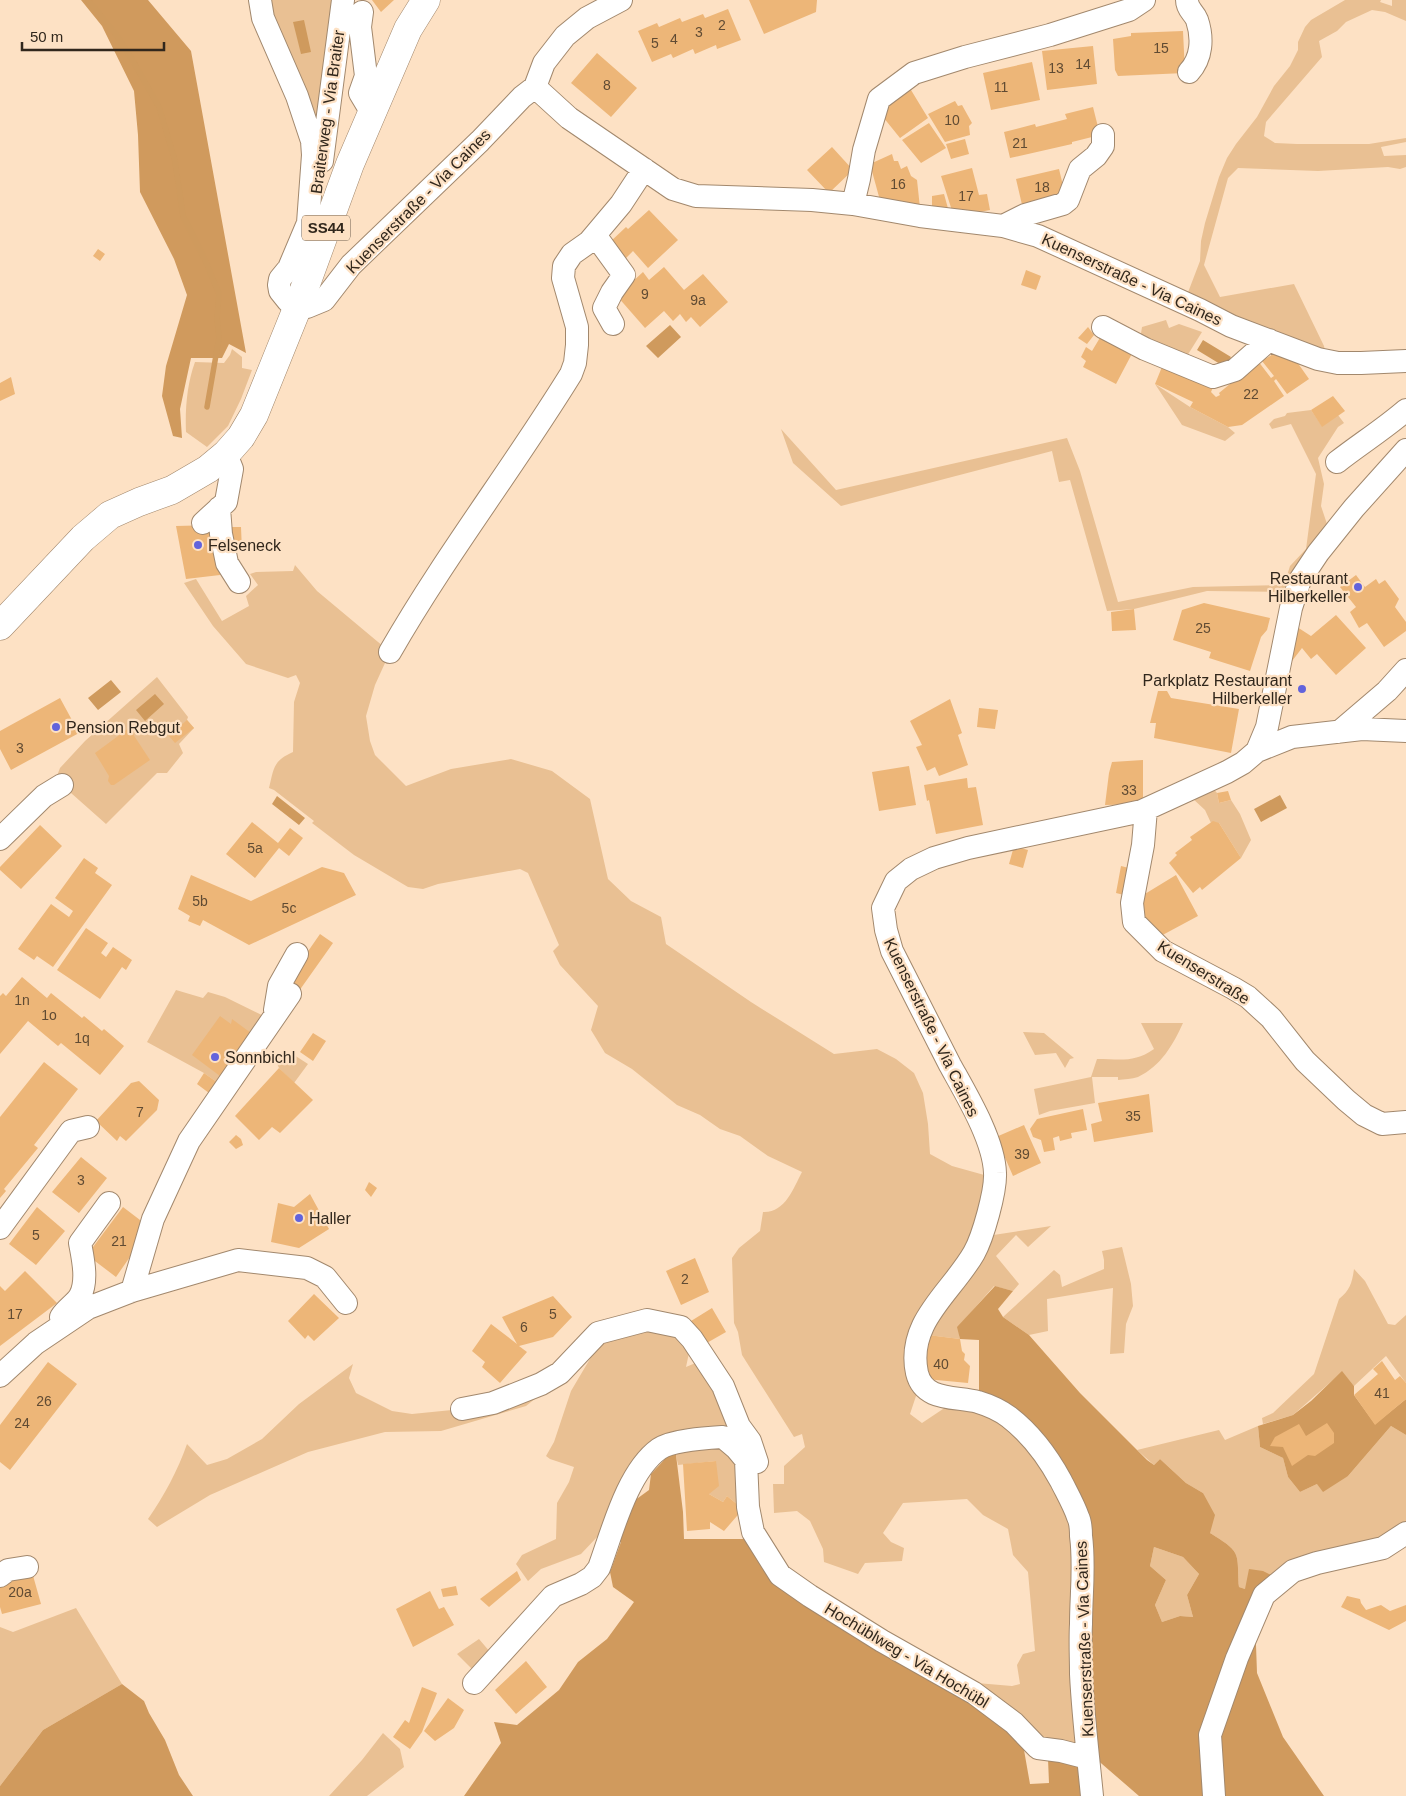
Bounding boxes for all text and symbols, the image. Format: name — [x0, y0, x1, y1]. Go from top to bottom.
house number: 2 — [718, 17, 726, 33]
scale bar — [22, 20, 165, 52]
house number: 3 — [695, 24, 703, 40]
text: 50 m — [30, 28, 63, 45]
street label: Braiterweg - Via Braiter — [308, 28, 347, 195]
house number: 4 — [670, 31, 678, 47]
house number: 5 — [651, 35, 659, 51]
house number: 15 — [1153, 40, 1169, 56]
house number: 14 — [1075, 56, 1091, 72]
house number: 13 — [1048, 60, 1064, 76]
house number: 8 — [603, 77, 611, 93]
house number: 11 — [994, 79, 1008, 95]
house number: 10 — [944, 112, 960, 128]
street label: Kuenserstraße - Via Caines — [343, 126, 494, 277]
house number: 21 — [1012, 135, 1028, 151]
house number: 16 — [890, 176, 906, 192]
house number: 18 — [1034, 179, 1050, 195]
house number: 17 — [958, 188, 974, 204]
road number: SS44 — [302, 216, 350, 240]
street label: Kuenserstraße - Via Caines — [1039, 230, 1224, 329]
house number: 9 — [641, 286, 649, 302]
house number: 9a — [690, 292, 706, 308]
house number: 22 — [1243, 386, 1259, 402]
place label: Felseneck — [208, 537, 282, 554]
marker: Felseneck — [192, 539, 204, 551]
place label: Restaurant Hilberkeller — [1268, 570, 1349, 605]
marker: Restaurant Hilberkeller — [1352, 581, 1364, 593]
house number: 25 — [1195, 620, 1211, 636]
place label: Parkplatz Restaurant Hilberkeller — [1143, 672, 1293, 707]
marker: Parkplatz Restaurant Hilberkeller — [1296, 683, 1308, 695]
place label: Pension Rebgut — [66, 719, 180, 736]
marker: Pension Rebgut — [50, 721, 62, 733]
house number: 3 — [16, 740, 24, 756]
house number: 33 — [1121, 782, 1137, 798]
house number: 5a — [247, 840, 263, 856]
house number: 5b — [192, 893, 208, 909]
house number: 5c — [282, 900, 296, 916]
street label: Kuenserstraße - Via Caines — [881, 935, 982, 1119]
street label: Kuenserstraße — [1155, 937, 1253, 1007]
house number: 1n — [14, 992, 30, 1008]
house number: 1o — [41, 1007, 57, 1023]
house number: 1q — [74, 1030, 90, 1046]
place label: Sonnbichl — [225, 1049, 295, 1066]
marker: Sonnbichl — [209, 1051, 221, 1063]
house number: 7 — [136, 1104, 144, 1120]
house number: 35 — [1125, 1108, 1141, 1124]
house number: 39 — [1014, 1146, 1030, 1162]
house number: 3 — [77, 1172, 85, 1188]
place label: Haller — [309, 1210, 351, 1227]
marker: Haller — [293, 1212, 305, 1224]
house number: 5 — [32, 1227, 40, 1243]
house number: 21 — [111, 1233, 127, 1249]
house number: 2 — [681, 1271, 689, 1287]
house number: 17 — [7, 1306, 23, 1322]
house number: 5 — [549, 1306, 557, 1322]
house number: 6 — [520, 1319, 528, 1335]
house number: 40 — [933, 1356, 949, 1372]
house number: 41 — [1374, 1385, 1390, 1401]
house number: 26 — [36, 1393, 52, 1409]
house number: 24 — [14, 1415, 30, 1431]
street label: Kuenserstraße - Via Caines — [1073, 1541, 1096, 1737]
house number: 20a — [8, 1584, 32, 1600]
street label: Hochüblweg - Via Hochübl — [822, 1600, 992, 1711]

